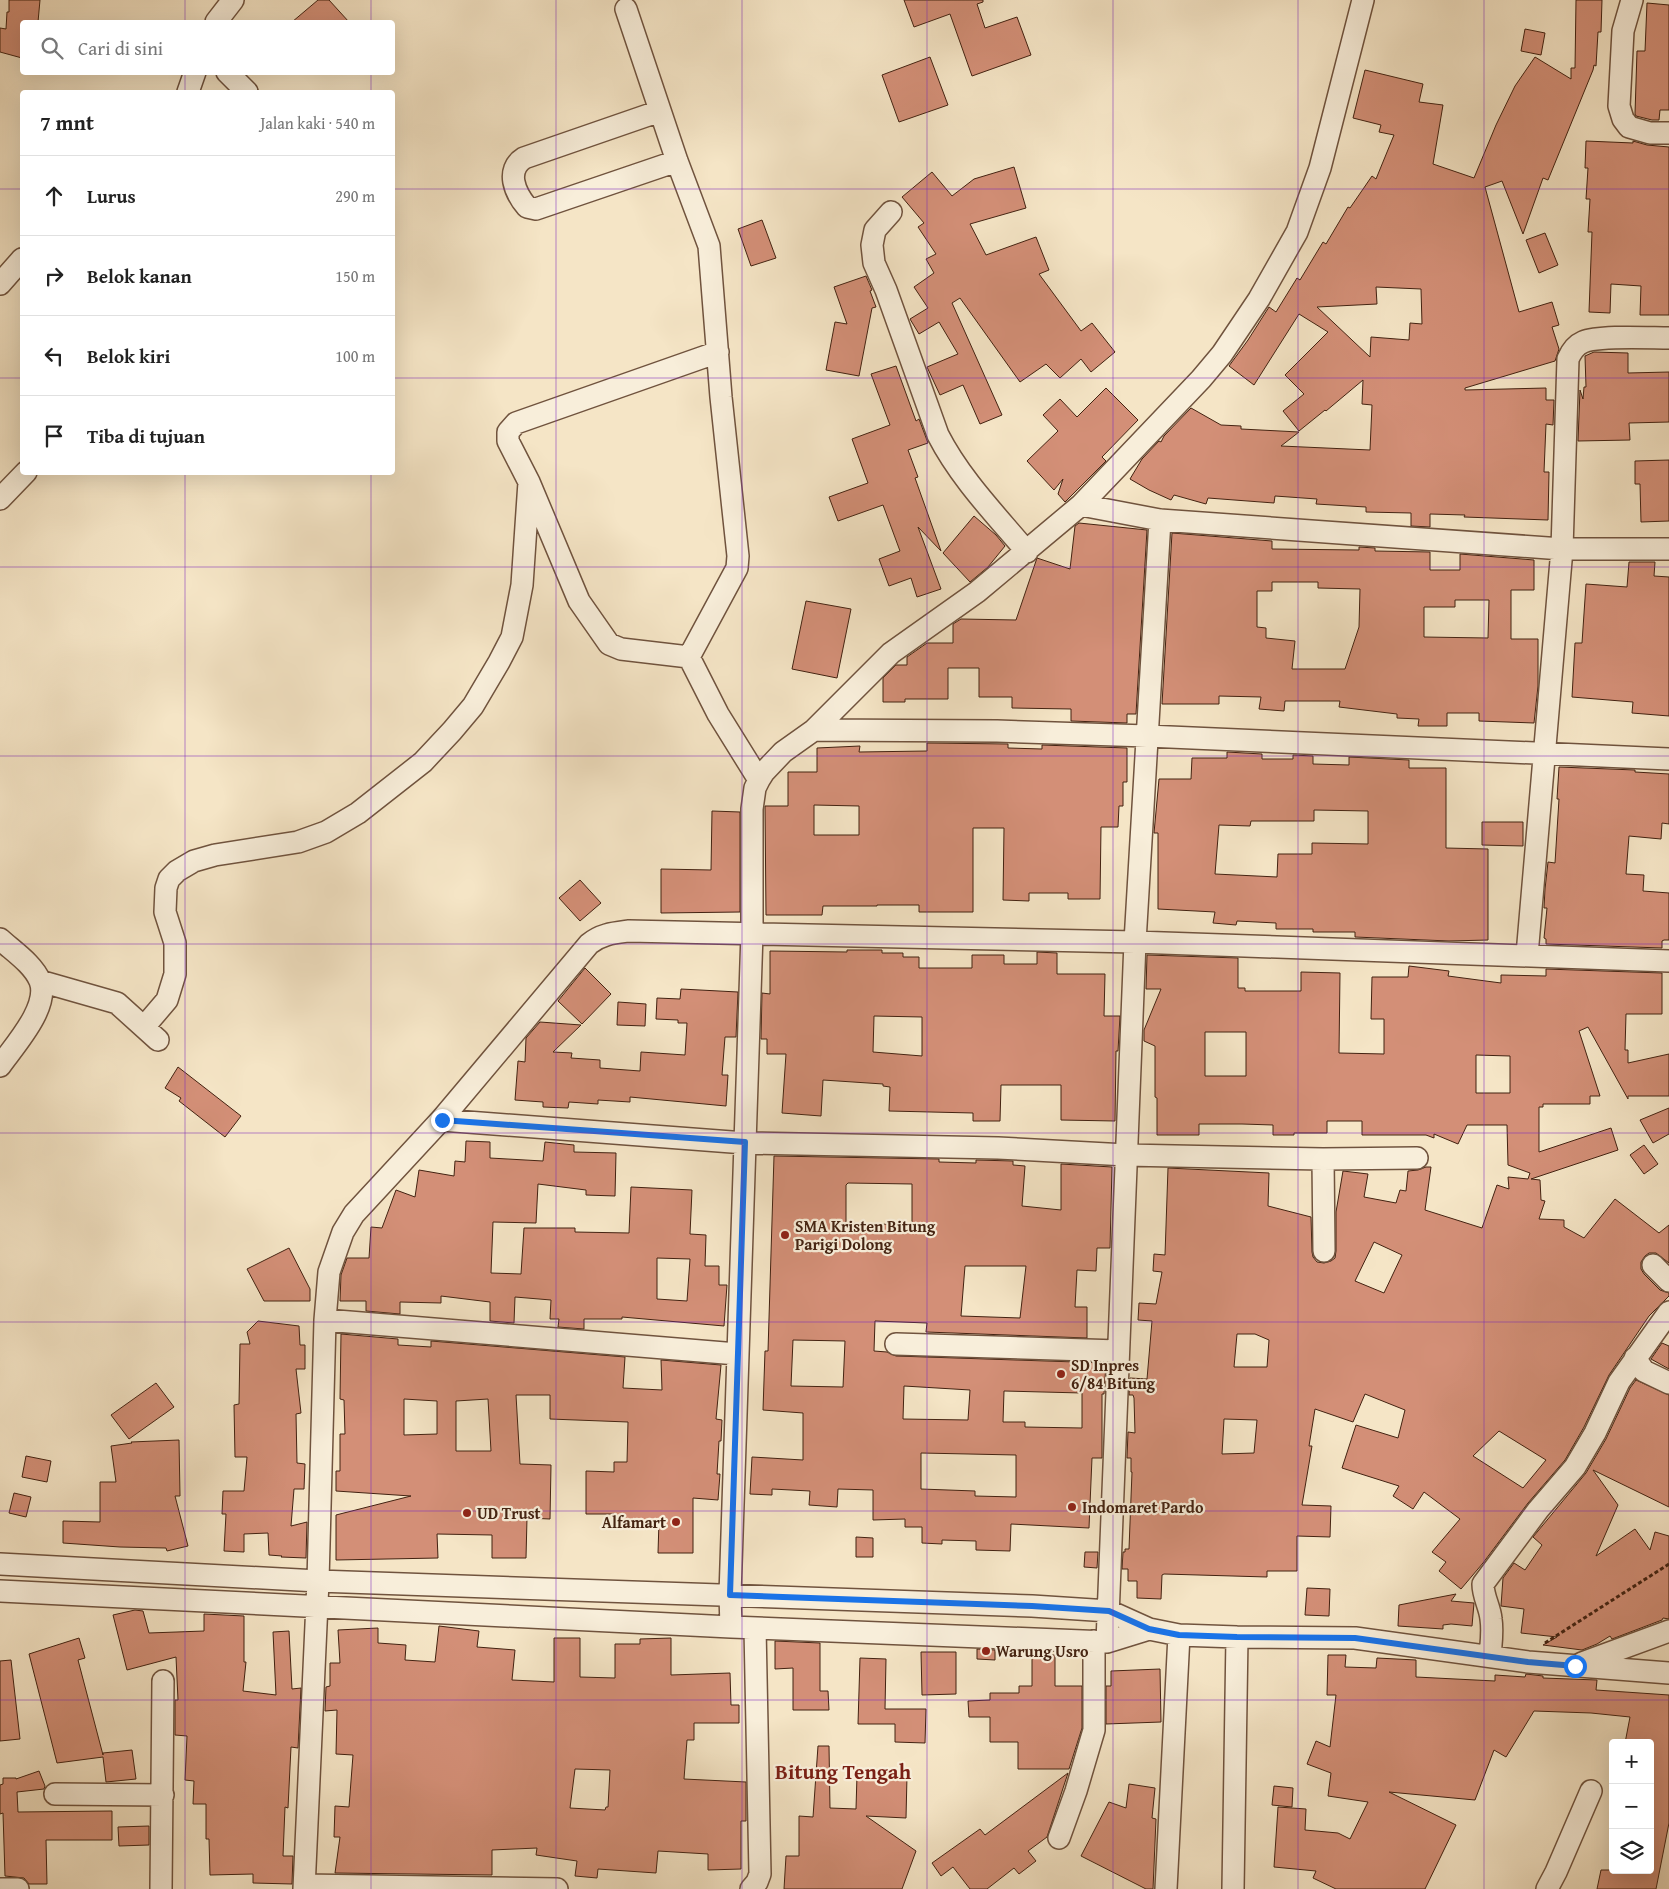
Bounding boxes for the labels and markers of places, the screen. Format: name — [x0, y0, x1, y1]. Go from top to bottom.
place label: SMA Kristen Bitung Parigi Dolong — [795, 1214, 936, 1256]
marker: SMA Kristen Bitung Parigi Dolong — [779, 1229, 791, 1241]
place label: SD Inpres 6/84 Bitung — [1071, 1353, 1156, 1395]
marker: SD Inpres 6/84 Bitung — [1055, 1368, 1067, 1380]
place label: Indomaret Pardo — [1082, 1495, 1204, 1519]
place label: UD Trust — [477, 1501, 541, 1525]
marker: Indomaret Pardo — [1066, 1501, 1078, 1513]
marker: UD Trust — [461, 1507, 473, 1519]
place label: Alfamart — [602, 1510, 666, 1534]
marker: Alfamart — [670, 1516, 682, 1528]
place label: Warung Usro — [996, 1639, 1089, 1663]
marker: Warung Usro — [980, 1645, 992, 1657]

